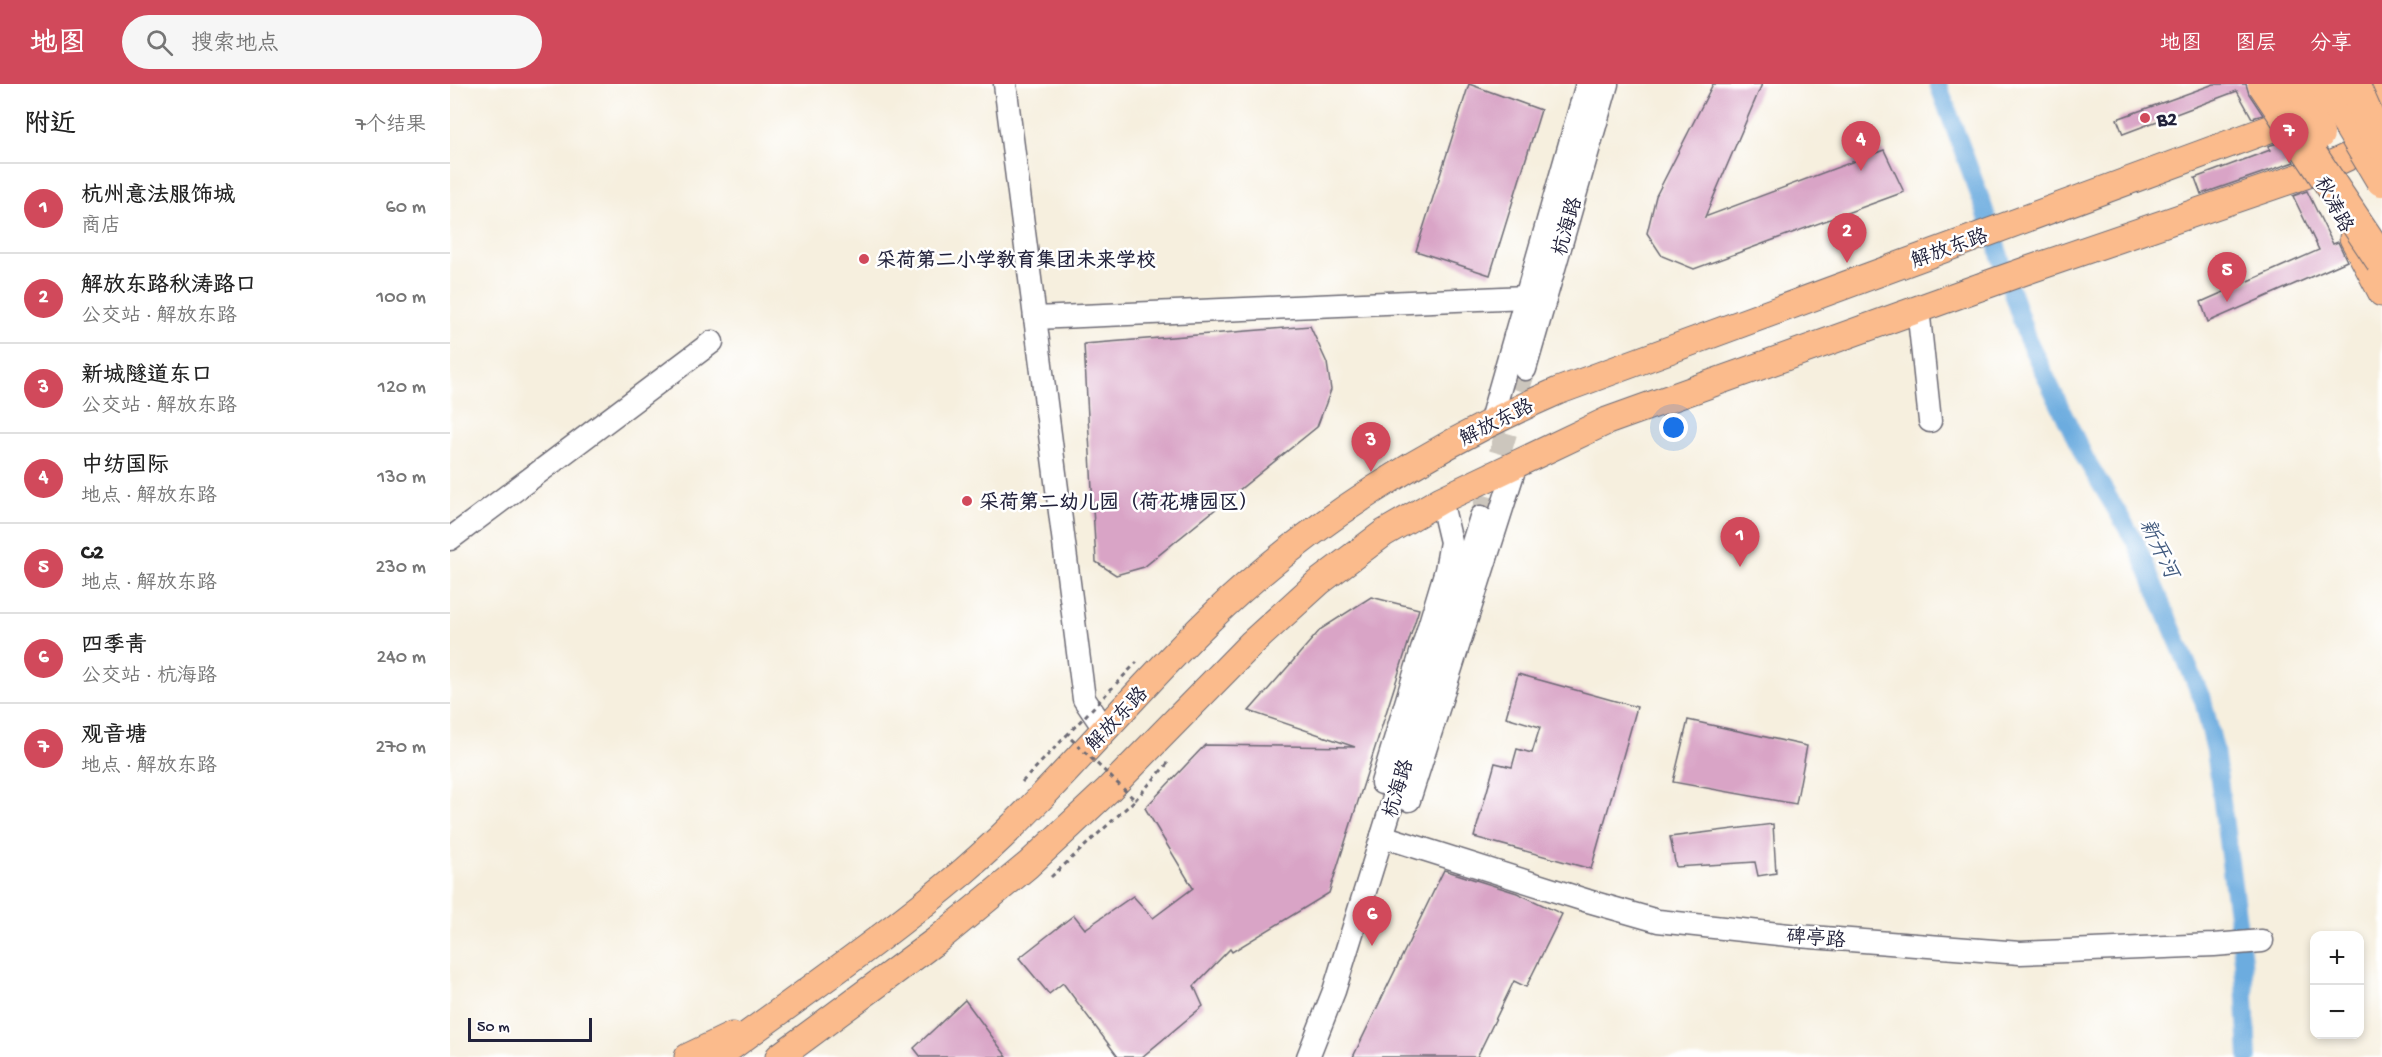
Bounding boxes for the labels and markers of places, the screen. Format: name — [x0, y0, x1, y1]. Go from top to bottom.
place label: B2 — [2156, 110, 2177, 133]
marker: B2 — [2138, 111, 2152, 125]
pin: 7 — [2270, 113, 2308, 163]
pin: 4 — [1842, 122, 1880, 171]
pin: 2 — [1828, 214, 1866, 263]
place label: 采荷第二小学教育集团未来学校 — [876, 249, 1156, 274]
marker: 采荷第二小学教育集团未来学校 — [857, 252, 871, 266]
pin: 5 — [2208, 252, 2246, 302]
pin: 3 — [1352, 422, 1390, 472]
place label: 采荷第二幼儿园（荷花塘园区） — [979, 491, 1259, 516]
marker: 采荷第二幼儿园（荷花塘园区） — [960, 494, 974, 508]
pin: 1 — [1720, 518, 1760, 567]
pin: 6 — [1352, 896, 1392, 946]

